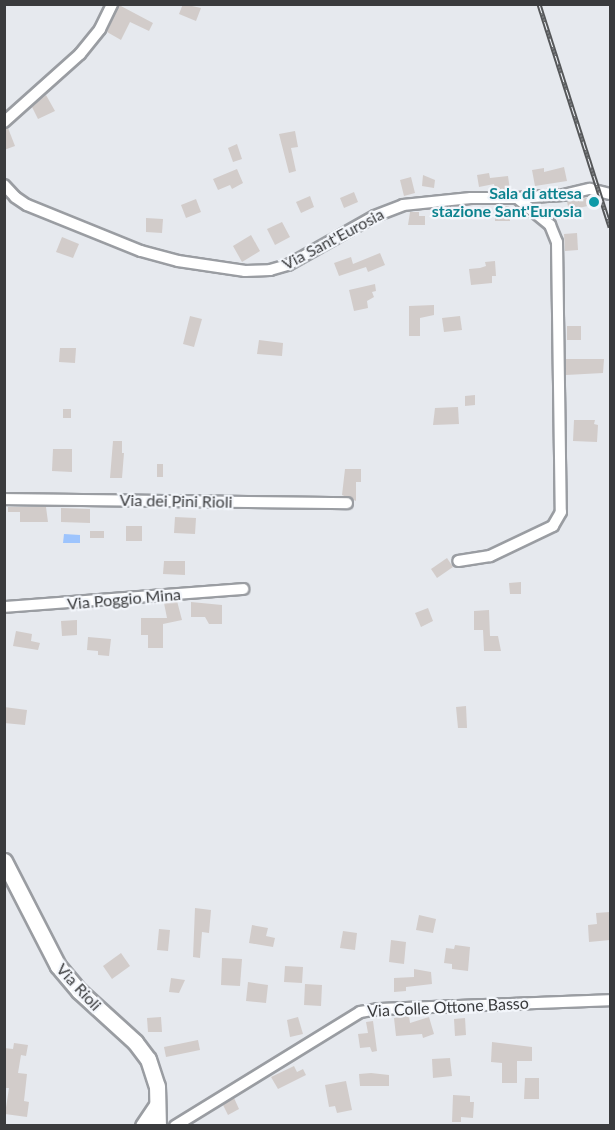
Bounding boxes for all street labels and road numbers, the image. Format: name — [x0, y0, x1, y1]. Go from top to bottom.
street label: Via Sant'Eurosia — [279, 204, 387, 274]
street label: Via dei Pini Rioli — [119, 490, 233, 512]
street label: Via Poggio Mina — [66, 584, 182, 614]
street label: Via Rioli — [52, 960, 106, 1014]
street label: Via Colle Ottone Basso — [367, 993, 529, 1021]

